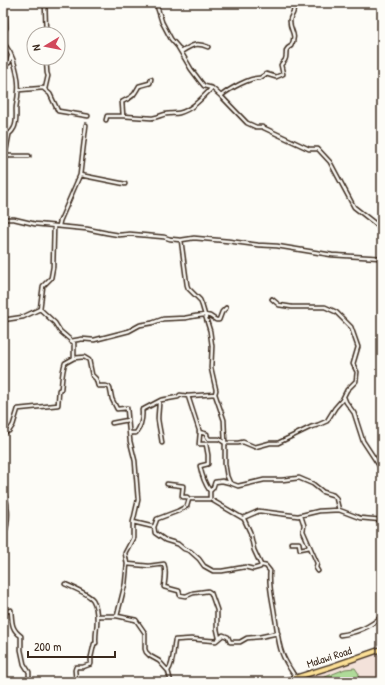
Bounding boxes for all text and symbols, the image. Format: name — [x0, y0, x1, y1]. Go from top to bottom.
north arrow — [26, 26, 66, 66]
text: N — [29, 43, 44, 52]
scale bar — [28, 633, 115, 659]
text: 200 m — [34, 638, 61, 655]
street label: Malawi Road — [305, 643, 354, 671]

